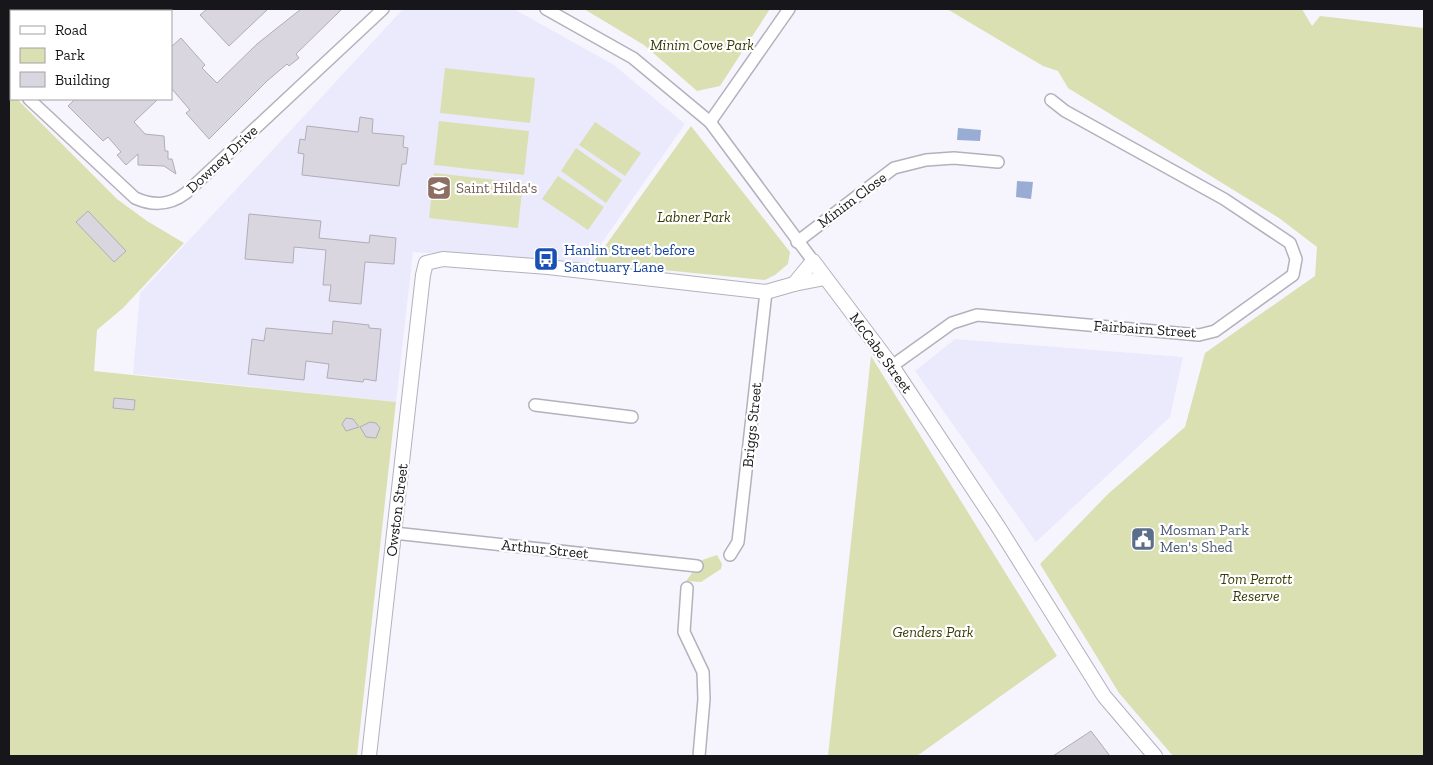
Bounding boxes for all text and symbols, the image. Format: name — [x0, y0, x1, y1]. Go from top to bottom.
legend — [10, 10, 172, 100]
text: Road — [55, 21, 88, 39]
park label: Minim Cove Park — [650, 36, 754, 54]
text: Park — [55, 46, 85, 64]
text: Building — [55, 71, 110, 89]
street label: Downey Drive — [183, 121, 261, 197]
street label: Minim Close — [814, 168, 890, 232]
school or university icon: Saint Hilda's — [426, 175, 452, 201]
place label: Saint Hilda's — [456, 179, 537, 197]
park label: Labner Park — [657, 208, 731, 226]
place label: Hanlin Street before Sanctuary Lane — [564, 241, 695, 276]
bus stop icon: Hanlin Street before Sanctuary Lane — [533, 246, 559, 272]
street label: McCabe Street — [846, 309, 916, 397]
street label: Fairbairn Street — [1093, 316, 1198, 342]
street label: Briggs Street — [739, 381, 765, 468]
street label: Owston Street — [382, 462, 412, 558]
place label: Mosman Park Men's Shed — [1160, 521, 1249, 556]
public building icon: Mosman Park Men's Shed — [1130, 526, 1156, 552]
street label: Arthur Street — [501, 535, 590, 563]
park label: Tom Perrott Reserve — [1220, 570, 1292, 605]
park label: Genders Park — [892, 623, 974, 641]

